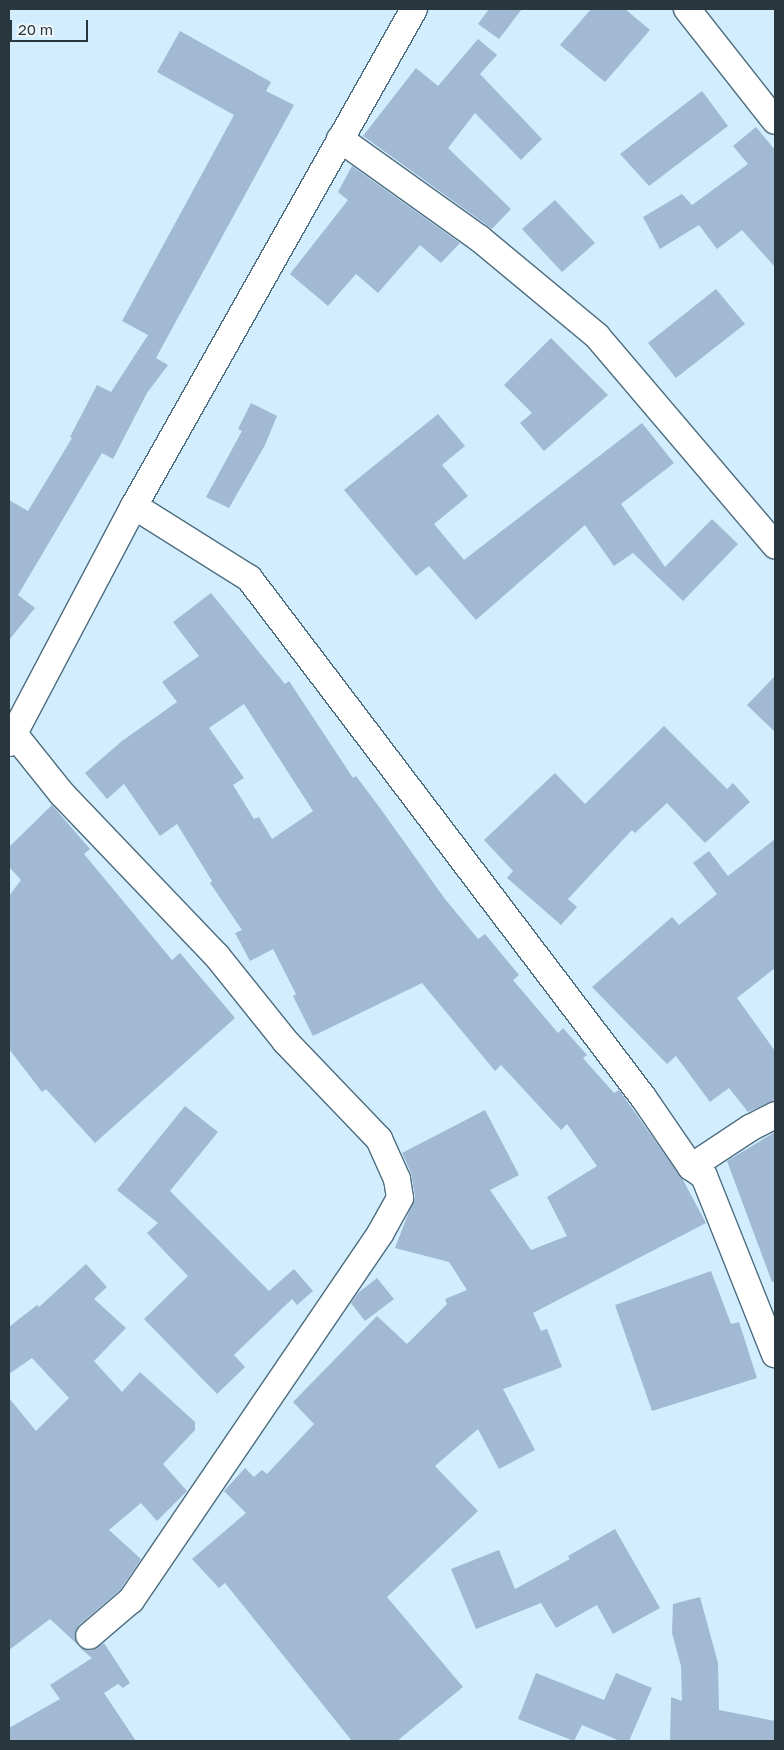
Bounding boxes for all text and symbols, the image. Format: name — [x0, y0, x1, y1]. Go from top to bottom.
scale bar — [12, 10, 90, 42]
text: 20 m — [18, 20, 53, 38]

